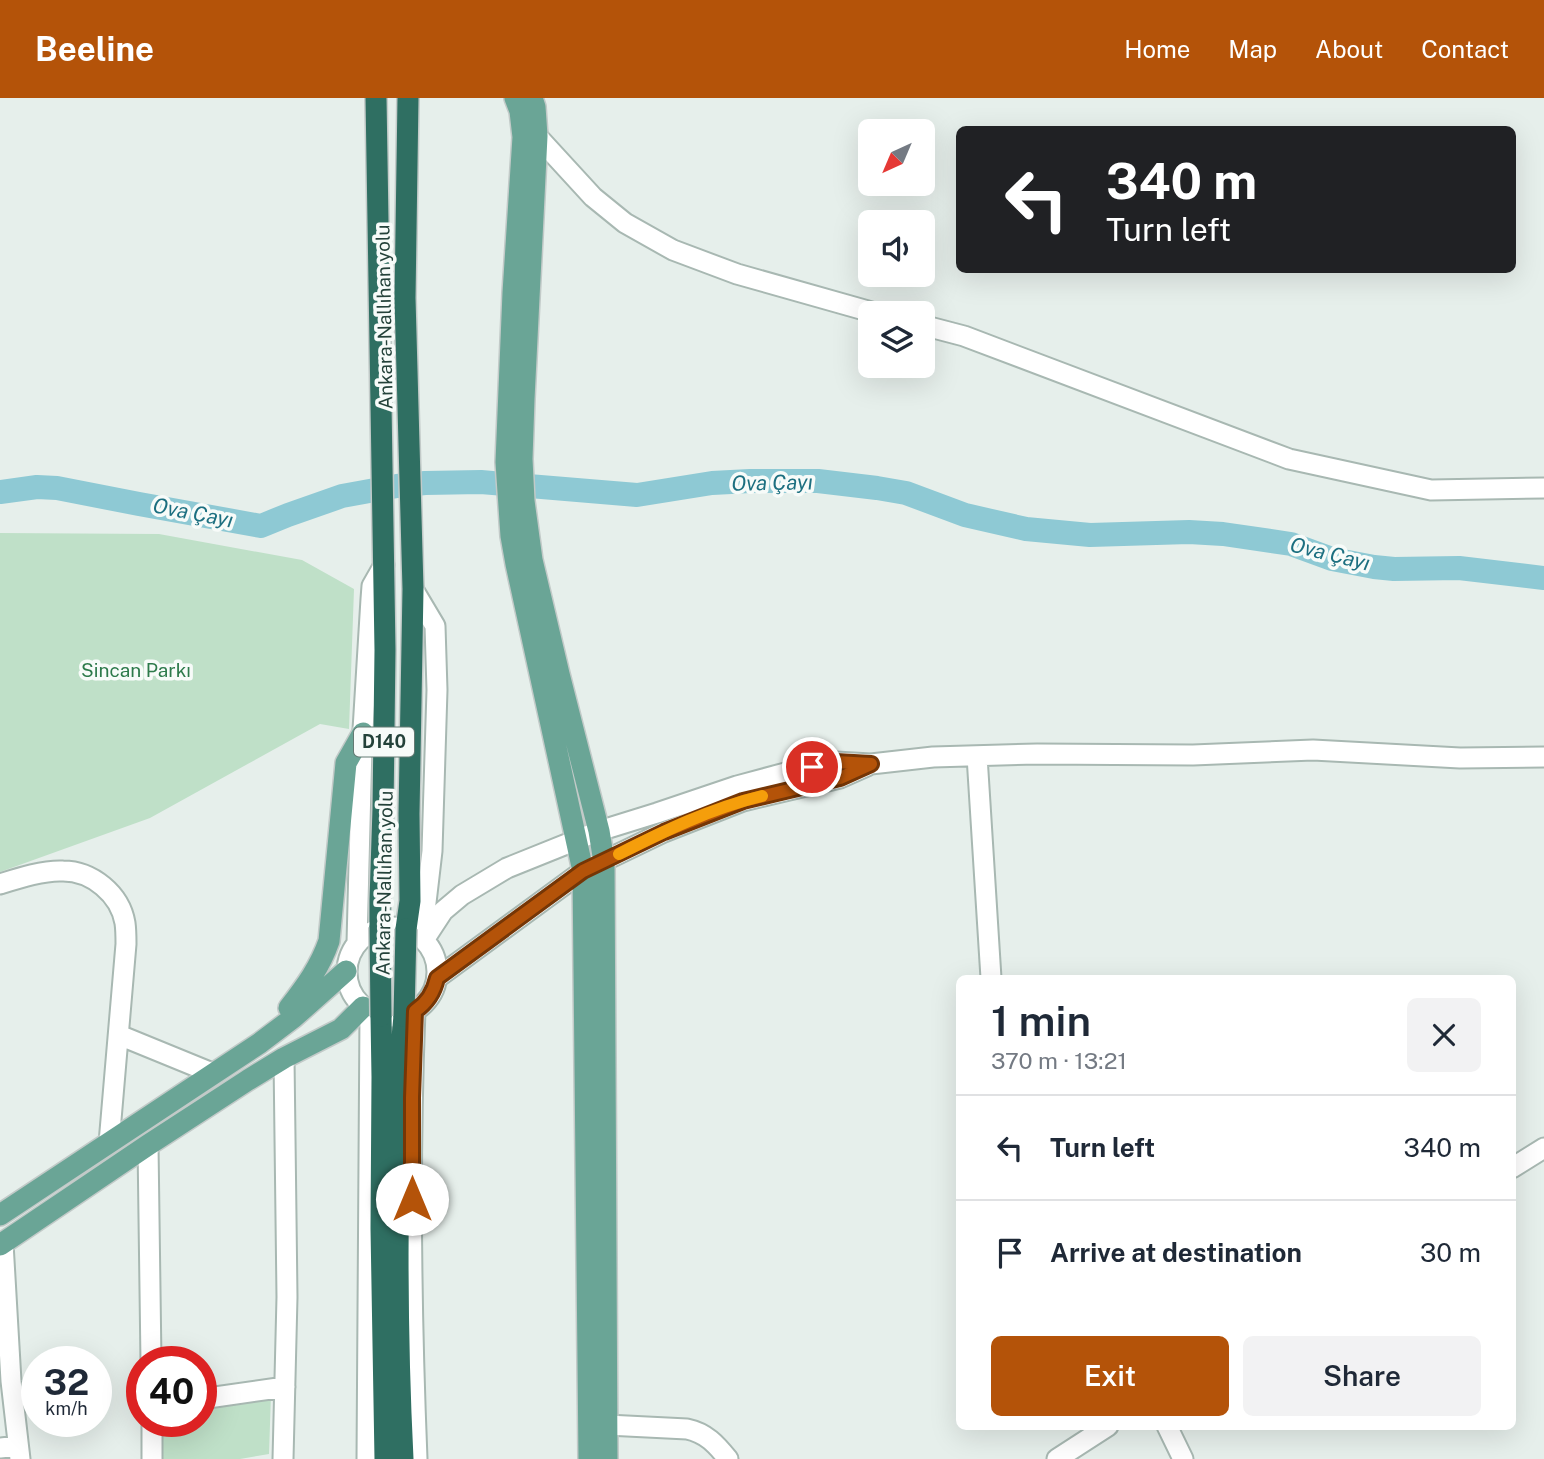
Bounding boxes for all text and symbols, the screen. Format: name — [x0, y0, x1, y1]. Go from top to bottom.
text: Beeline — [35, 30, 154, 68]
text: Home — [1124, 35, 1190, 63]
text: Map — [1228, 35, 1277, 63]
text: About — [1315, 35, 1383, 63]
text: Contact — [1421, 35, 1509, 63]
north arrow — [858, 119, 934, 196]
map controls — [858, 119, 935, 378]
text: 340 m — [1106, 152, 1257, 210]
icon: left — [991, 154, 1082, 245]
button: sound — [858, 210, 935, 287]
text: Turn left — [1106, 211, 1231, 248]
street label: Ankara-Nallıhan yolu — [371, 224, 397, 410]
button: layers — [858, 301, 935, 378]
water label: Ova Çayı — [731, 469, 813, 496]
water label: Ova Çayı — [151, 492, 235, 533]
water label: Ova Çayı — [1288, 532, 1373, 576]
park label: Sincan Parkı — [81, 659, 191, 681]
road number: D140 — [354, 728, 414, 756]
pin — [782, 737, 842, 797]
icon: arrive — [793, 748, 831, 786]
street label: Ankara-Nallıhan yolu — [371, 790, 397, 976]
text: 1 min — [991, 996, 1091, 1045]
button: close — [1407, 998, 1481, 1072]
text: 370 m · 13:21 — [991, 1047, 1127, 1074]
icon: left — [991, 1129, 1029, 1167]
text: Turn left — [1050, 1132, 1155, 1163]
text: 340 m — [1404, 1132, 1481, 1163]
position arrow — [375, 1162, 449, 1236]
icon: arrive — [991, 1234, 1029, 1272]
text: Arrive at destination — [1050, 1237, 1302, 1268]
text: 30 m — [1420, 1237, 1481, 1268]
button: Exit — [991, 1336, 1229, 1416]
button: Share — [1243, 1336, 1481, 1416]
speed limit sign: 40 — [126, 1346, 217, 1437]
text: 32 — [44, 1362, 89, 1403]
text: km/h — [45, 1398, 88, 1419]

